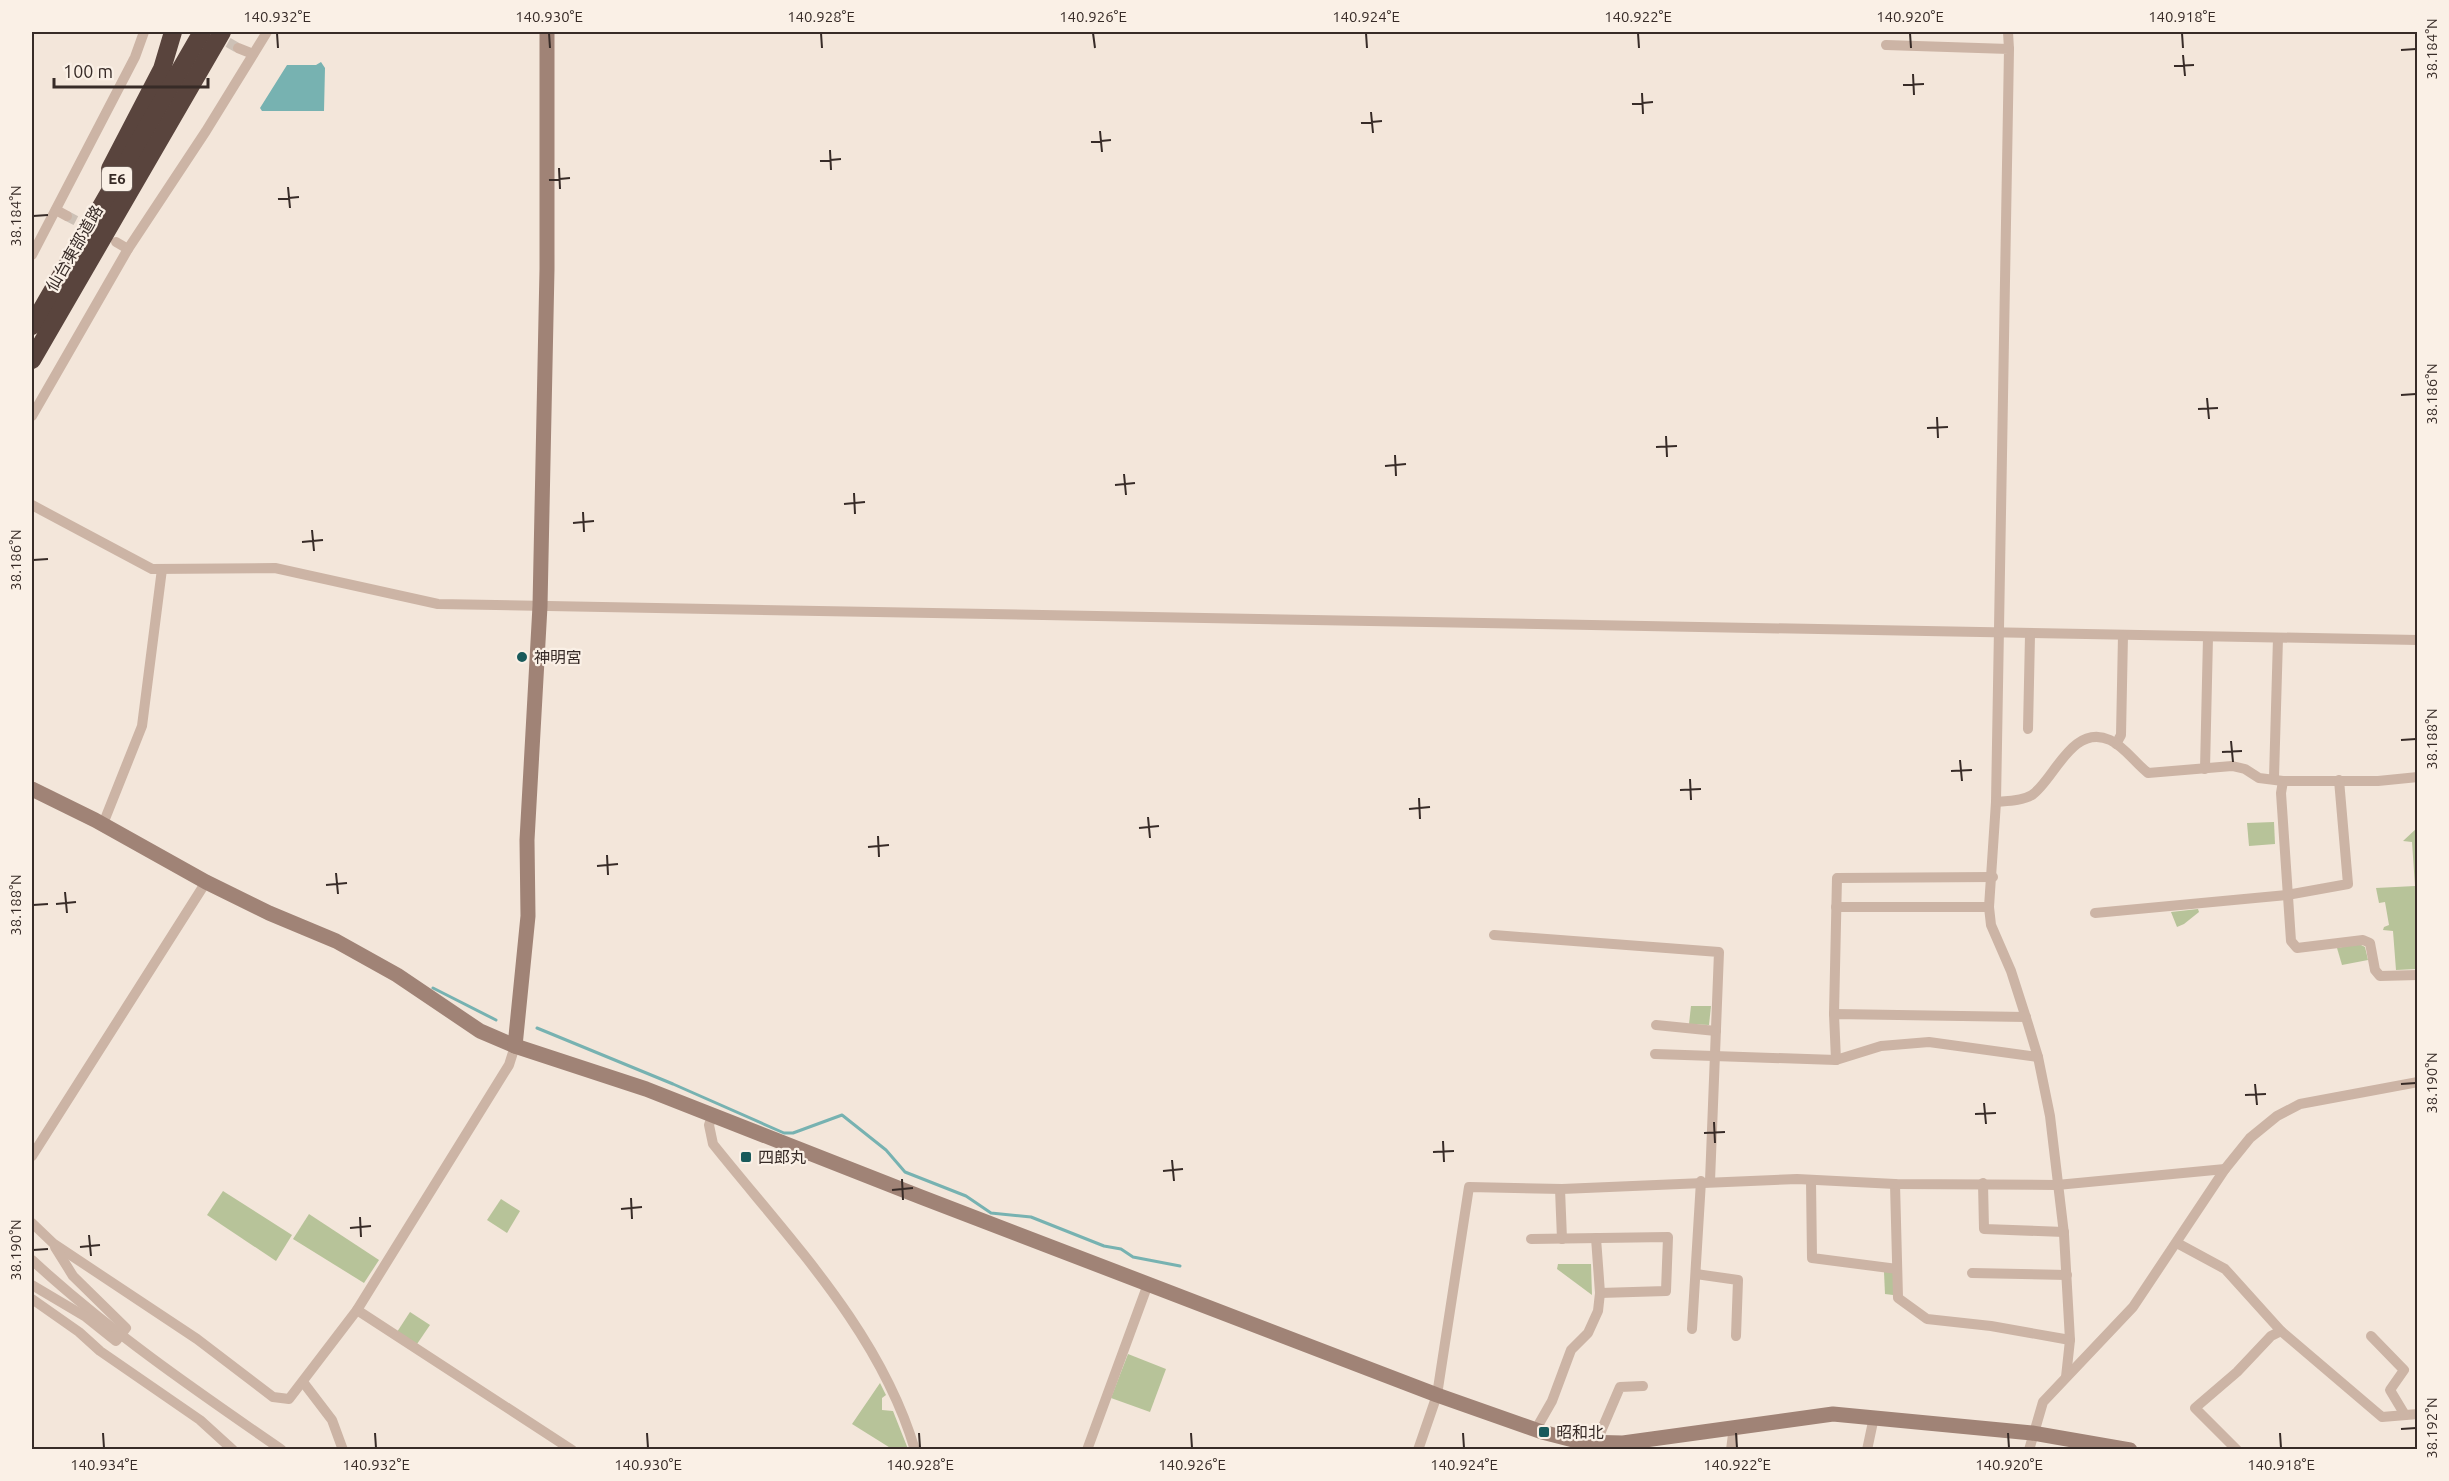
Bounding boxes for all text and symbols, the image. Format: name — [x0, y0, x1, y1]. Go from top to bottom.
text: 140.932°E — [243, 8, 311, 25]
text: 140.930°E — [515, 8, 583, 25]
text: 140.928°E — [787, 8, 855, 25]
text: 140.926°E — [1059, 8, 1127, 25]
text: 140.924°E — [1332, 8, 1400, 25]
text: 140.922°E — [1604, 8, 1672, 25]
text: 140.920°E — [1876, 8, 1944, 25]
text: 140.918°E — [2148, 8, 2216, 25]
text: 38.184°N — [2423, 18, 2440, 80]
scale bar — [54, 51, 208, 89]
text: 100 m — [63, 61, 113, 81]
road number: E6 — [102, 167, 132, 191]
text: 38.184°N — [7, 185, 24, 247]
street label: 仙台東部道路 — [42, 202, 106, 294]
text: 38.186°N — [2423, 363, 2440, 425]
text: 38.186°N — [7, 529, 24, 591]
place label: 神明宮 — [534, 648, 582, 666]
marker: 神明宮 — [515, 650, 529, 664]
text: 38.188°N — [2423, 708, 2440, 770]
text: 38.188°N — [7, 874, 24, 936]
text: 38.190°N — [2423, 1052, 2440, 1114]
place label: 四郎丸 — [758, 1148, 806, 1166]
marker: 四郎丸 — [739, 1150, 753, 1164]
text: 38.190°N — [7, 1219, 24, 1281]
text: 38.192°N — [2423, 1397, 2440, 1459]
place label: 昭和北 — [1556, 1423, 1604, 1441]
marker: 昭和北 — [1537, 1425, 1551, 1439]
text: 140.934°E — [70, 1456, 138, 1473]
text: 140.932°E — [342, 1456, 410, 1473]
text: 140.930°E — [614, 1456, 682, 1473]
text: 140.928°E — [886, 1456, 954, 1473]
text: 140.926°E — [1158, 1456, 1226, 1473]
text: 140.924°E — [1430, 1456, 1498, 1473]
text: 140.922°E — [1703, 1456, 1771, 1473]
text: 140.920°E — [1975, 1456, 2043, 1473]
text: 140.918°E — [2247, 1456, 2315, 1473]

